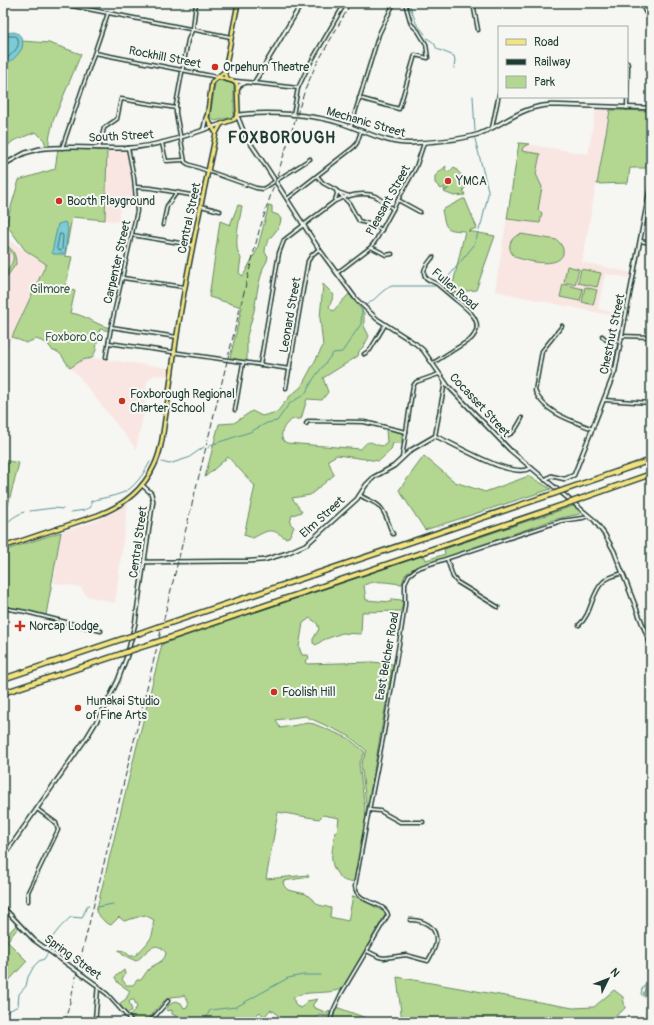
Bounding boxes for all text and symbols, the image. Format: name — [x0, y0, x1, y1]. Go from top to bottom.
legend — [498, 26, 628, 98]
text: Road — [534, 35, 559, 50]
street label: Rockhill Street — [128, 43, 202, 72]
text: Railway — [534, 55, 570, 70]
place label: Orpehum Theatre — [223, 60, 309, 75]
marker: Orpehum Theatre — [210, 62, 220, 72]
text: Park — [534, 75, 555, 90]
street label: Mechanic Street — [325, 104, 407, 141]
street label: South Street — [88, 127, 154, 146]
district label: FOXBOROUGH — [228, 128, 336, 148]
street label: Pleasant Street — [363, 162, 414, 238]
place label: YMCA — [455, 174, 487, 189]
marker: YMCA — [443, 176, 453, 186]
street label: Central Street — [175, 181, 204, 255]
place label: Booth Playground — [67, 194, 155, 209]
marker: Booth Playground — [54, 196, 64, 206]
street label: Carpenter Street — [101, 219, 134, 305]
street label: Fuller Road — [428, 265, 481, 314]
street label: Leonard Street — [276, 276, 305, 354]
park label: Gilmore — [30, 282, 70, 297]
street label: Chestnut Street — [597, 292, 628, 376]
park label: Foxboro Co — [45, 330, 104, 345]
street label: Cocasset Street — [446, 370, 513, 441]
place label: Foxborough Regional Charter School — [130, 387, 235, 416]
marker: Foxborough Regional Charter School — [117, 396, 127, 406]
street label: Elm Street — [297, 493, 348, 541]
street label: Central Street — [126, 505, 151, 579]
street label: East Belcher Road — [372, 611, 403, 701]
place label: Norcap Lodge — [29, 619, 99, 634]
marker: Norcap Lodge — [14, 620, 26, 632]
place label: Foolish Hill — [282, 685, 336, 700]
marker: Foolish Hill — [269, 687, 279, 697]
place label: Hunakai Studio of Fine Arts — [86, 694, 160, 723]
marker: Hunakai Studio of Fine Arts — [73, 703, 83, 713]
street label: Spring Street — [41, 932, 104, 983]
north arrow — [588, 959, 628, 999]
text: N — [608, 965, 623, 980]

